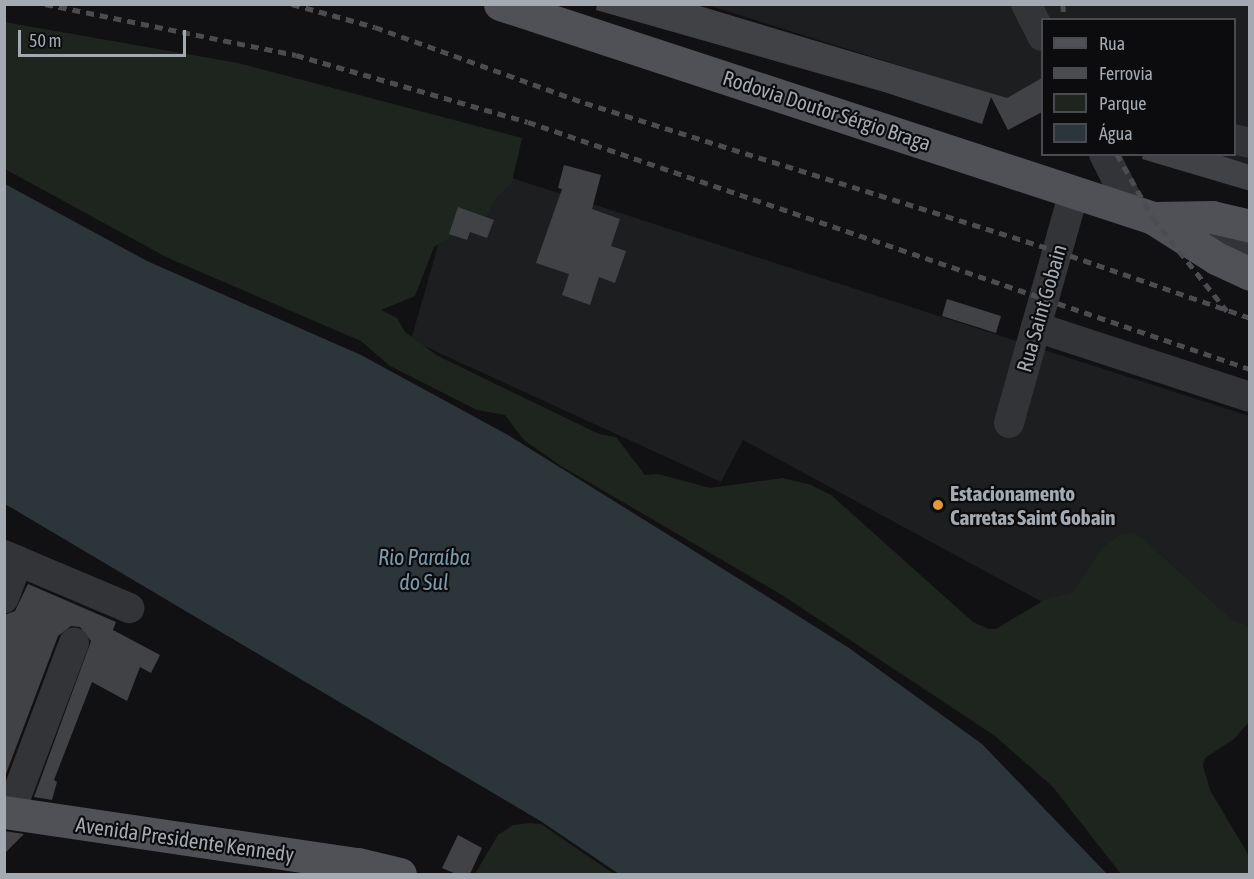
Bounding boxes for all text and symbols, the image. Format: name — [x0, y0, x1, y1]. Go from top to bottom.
scale bar — [21, 18, 189, 56]
legend — [1041, 18, 1236, 156]
text: 50 m — [29, 30, 61, 51]
text: Rua — [1099, 33, 1125, 54]
text: Ferrovia — [1099, 63, 1153, 84]
street label: Rodovia Doutor Sérgio Braga — [720, 64, 934, 156]
text: Parque — [1099, 93, 1147, 114]
text: Água — [1099, 123, 1133, 144]
street label: Rua Saint Gobain — [1011, 241, 1071, 375]
place label: Estacionamento Carretas Saint Gobain — [950, 480, 1116, 530]
marker: Estacionamento Carretas Saint Gobain — [931, 498, 945, 512]
water label: Rio Paraíba do Sul — [378, 544, 470, 596]
street label: Avenida Presidente Kennedy — [74, 811, 296, 867]

